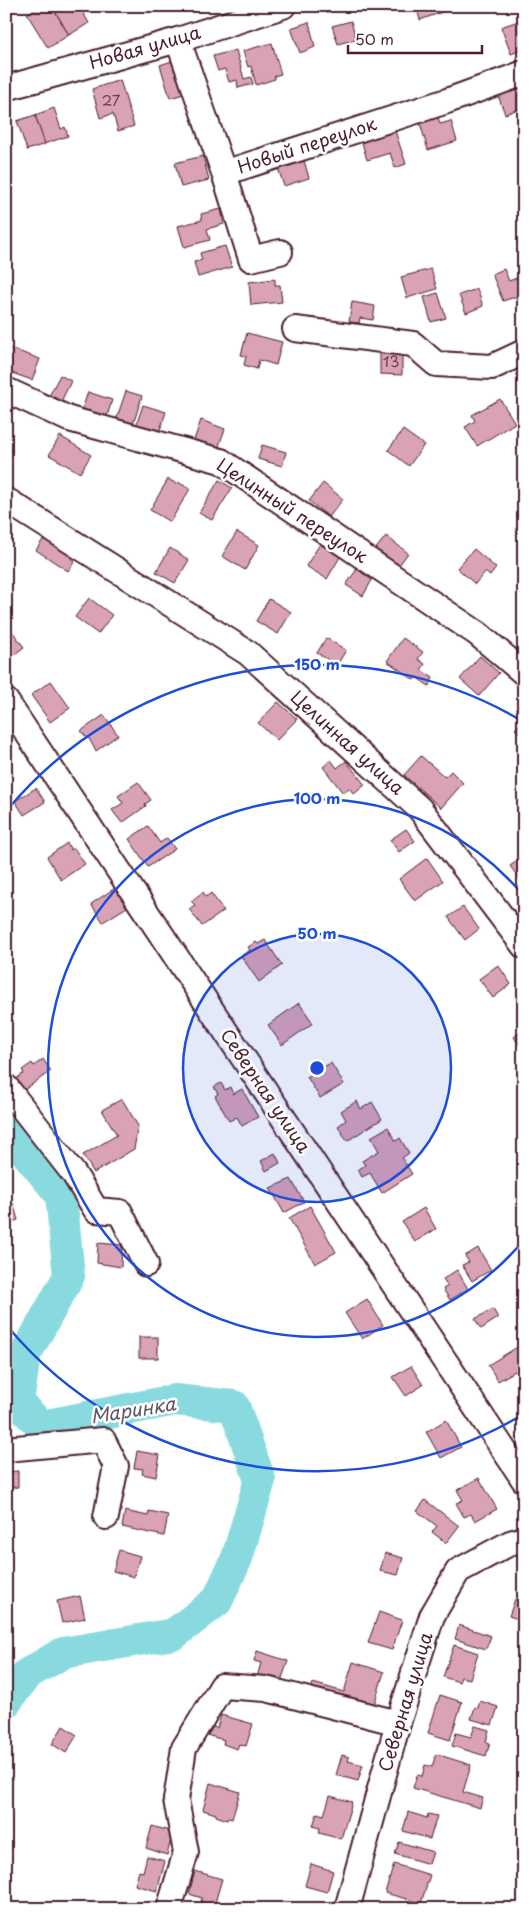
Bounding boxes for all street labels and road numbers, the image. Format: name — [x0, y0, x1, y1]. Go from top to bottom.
street label: Новая улица — [86, 18, 204, 75]
street label: Новый переулок — [233, 109, 380, 180]
street label: Целинный переулок — [212, 451, 374, 569]
street label: Целинная улица — [285, 683, 411, 801]
street label: Северная улица — [215, 1023, 318, 1158]
street label: Северная улица — [371, 1628, 439, 1775]

